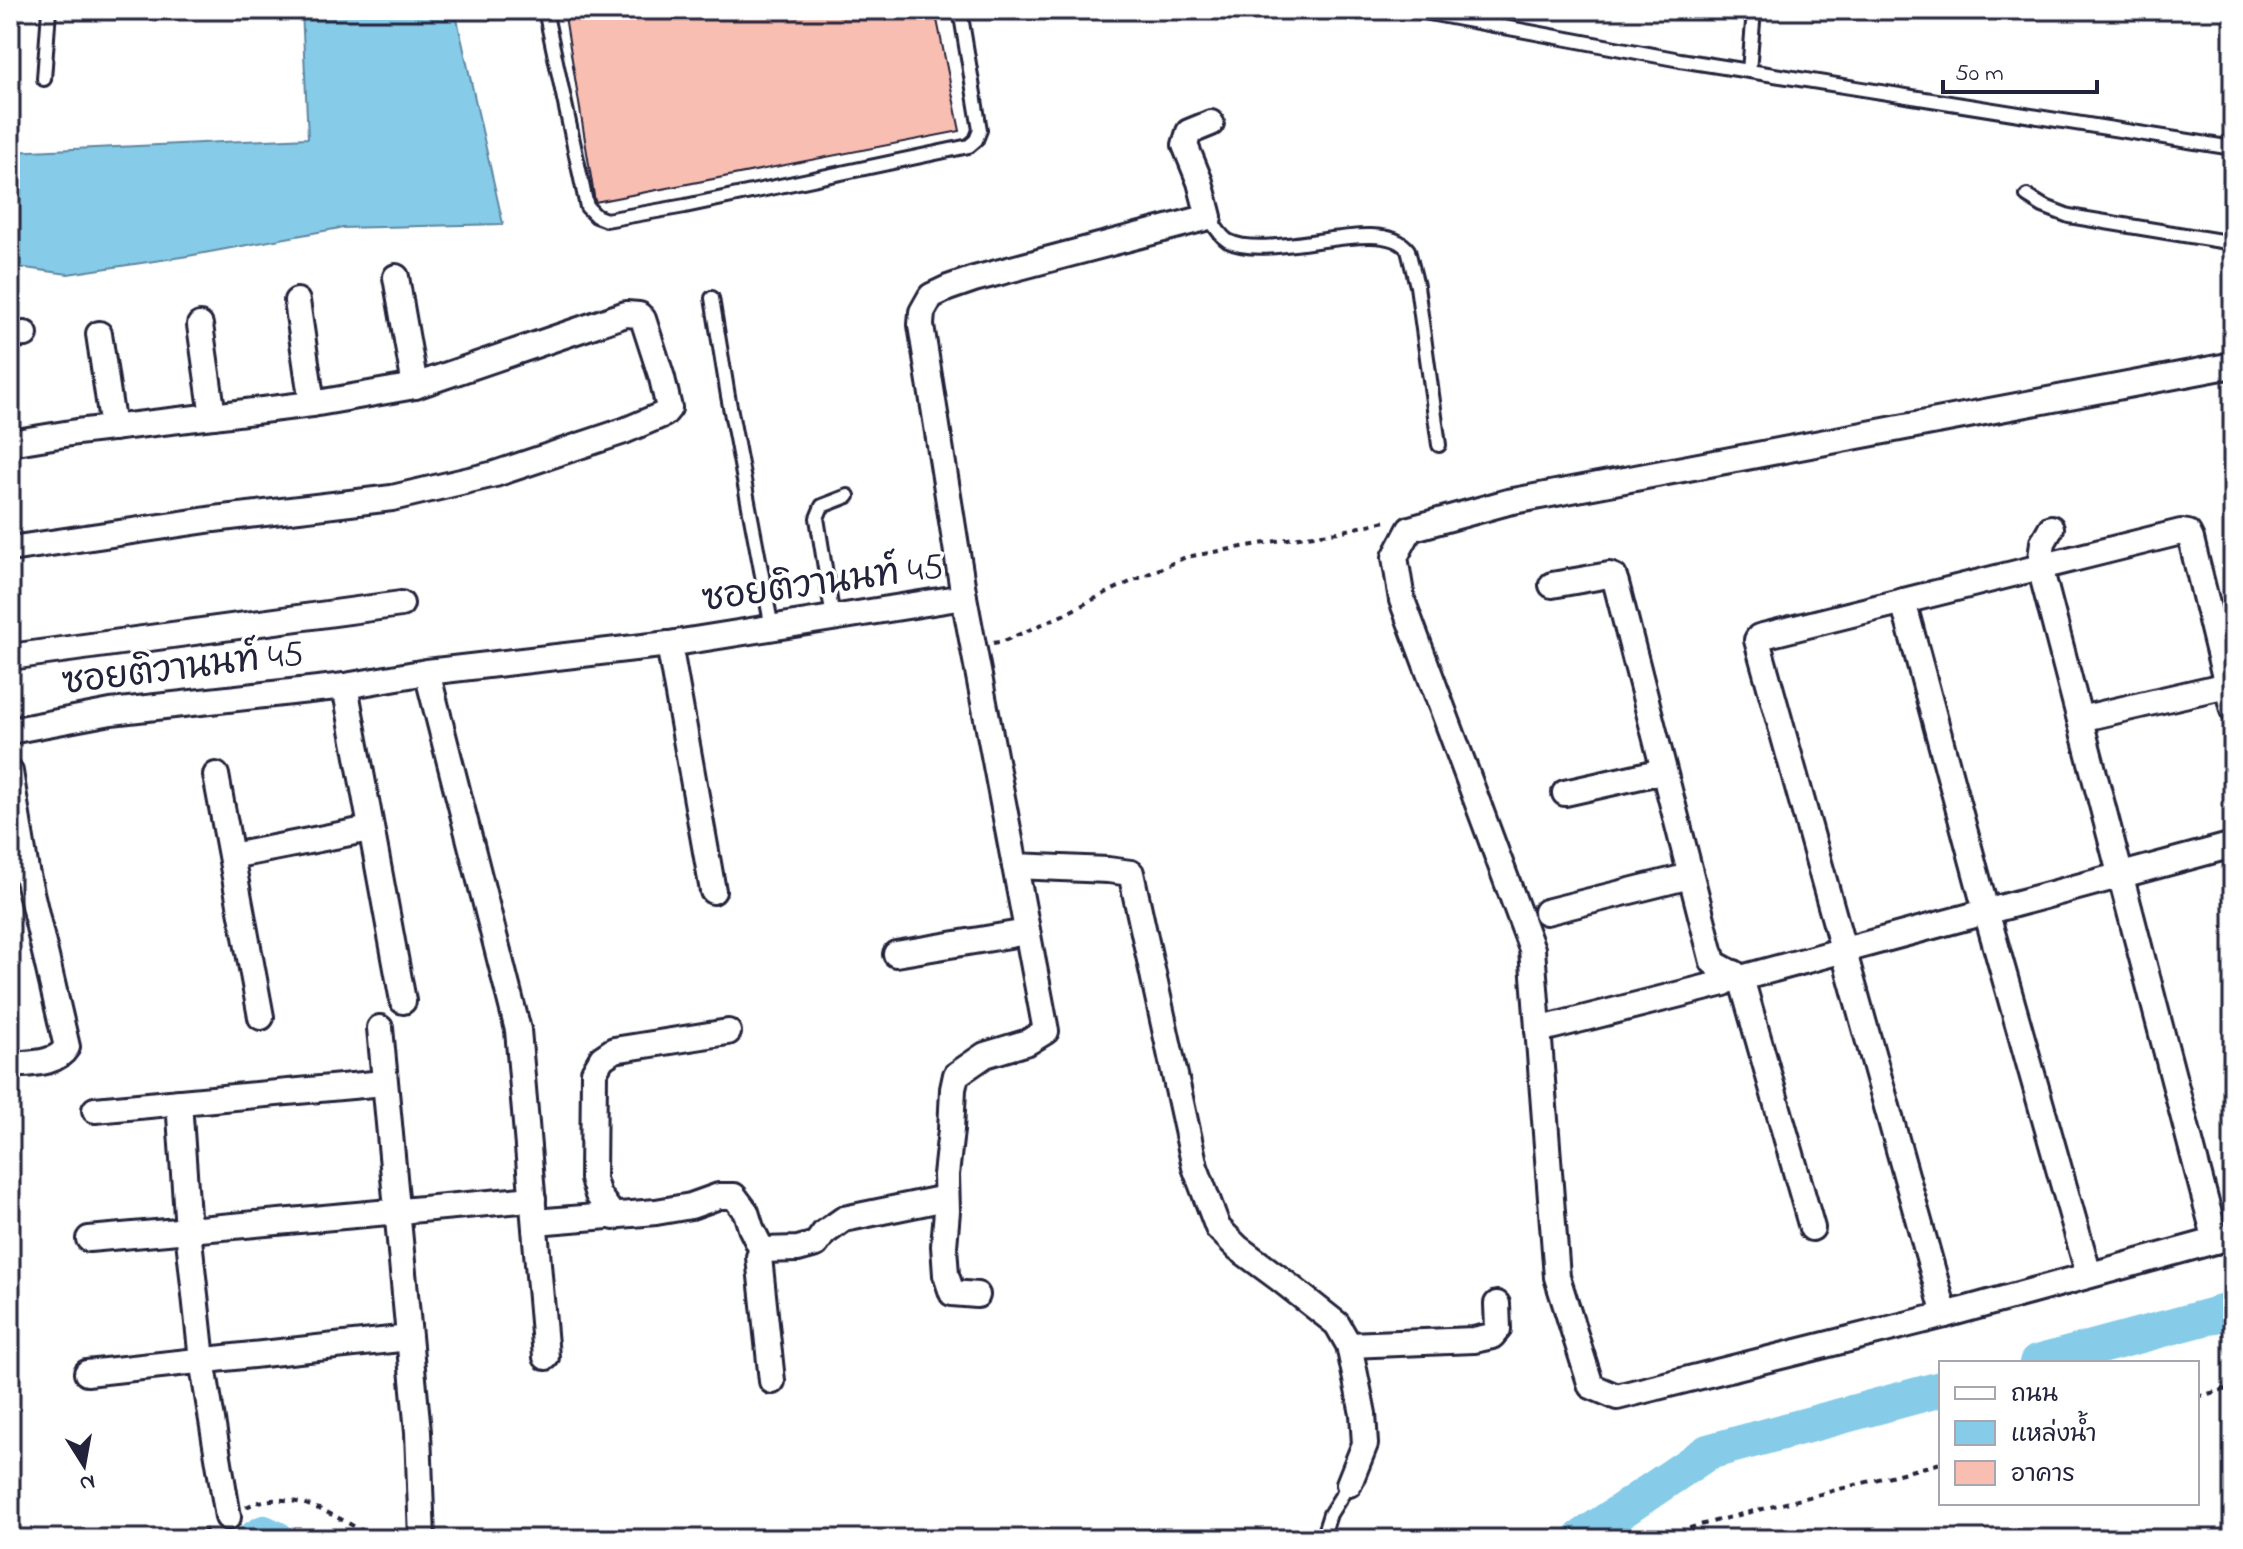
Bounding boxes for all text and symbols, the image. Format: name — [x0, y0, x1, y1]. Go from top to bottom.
scale bar — [1943, 44, 2097, 94]
text: 50 m — [1955, 57, 2004, 92]
street label: ซอยติวานนท์ 45 — [699, 542, 947, 628]
street label: ซอยติวานนท์ 45 — [59, 629, 307, 711]
legend — [1939, 1361, 2199, 1505]
text: ถนน — [2011, 1378, 2058, 1413]
text: แหล่งน้ำ — [2011, 1410, 2097, 1453]
north arrow — [44, 1425, 124, 1505]
text: อาคาร — [2011, 1458, 2075, 1493]
text: N — [77, 1465, 98, 1499]

